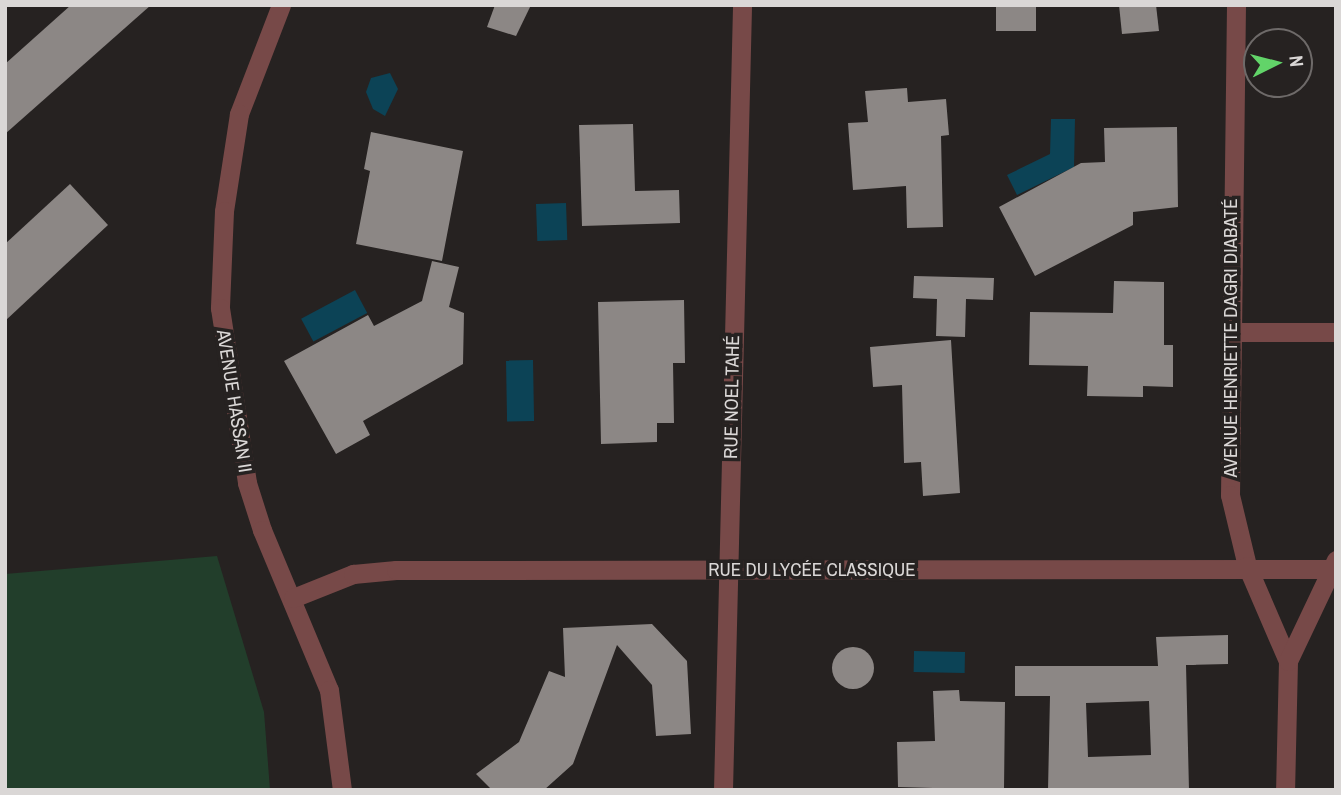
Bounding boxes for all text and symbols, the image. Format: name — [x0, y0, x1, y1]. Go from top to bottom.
north arrow — [1243, 28, 1313, 98]
text: N — [1283, 54, 1310, 68]
street label: AVENUE HENRIETTE DAGRI DIABATÉ — [1220, 198, 1242, 478]
street label: AVENUE HASSAN II — [211, 328, 257, 474]
street label: RUE NOEL TAHÉ — [720, 335, 744, 459]
street label: RUE DU LYCÉE CLASSIQUE — [708, 559, 916, 581]

